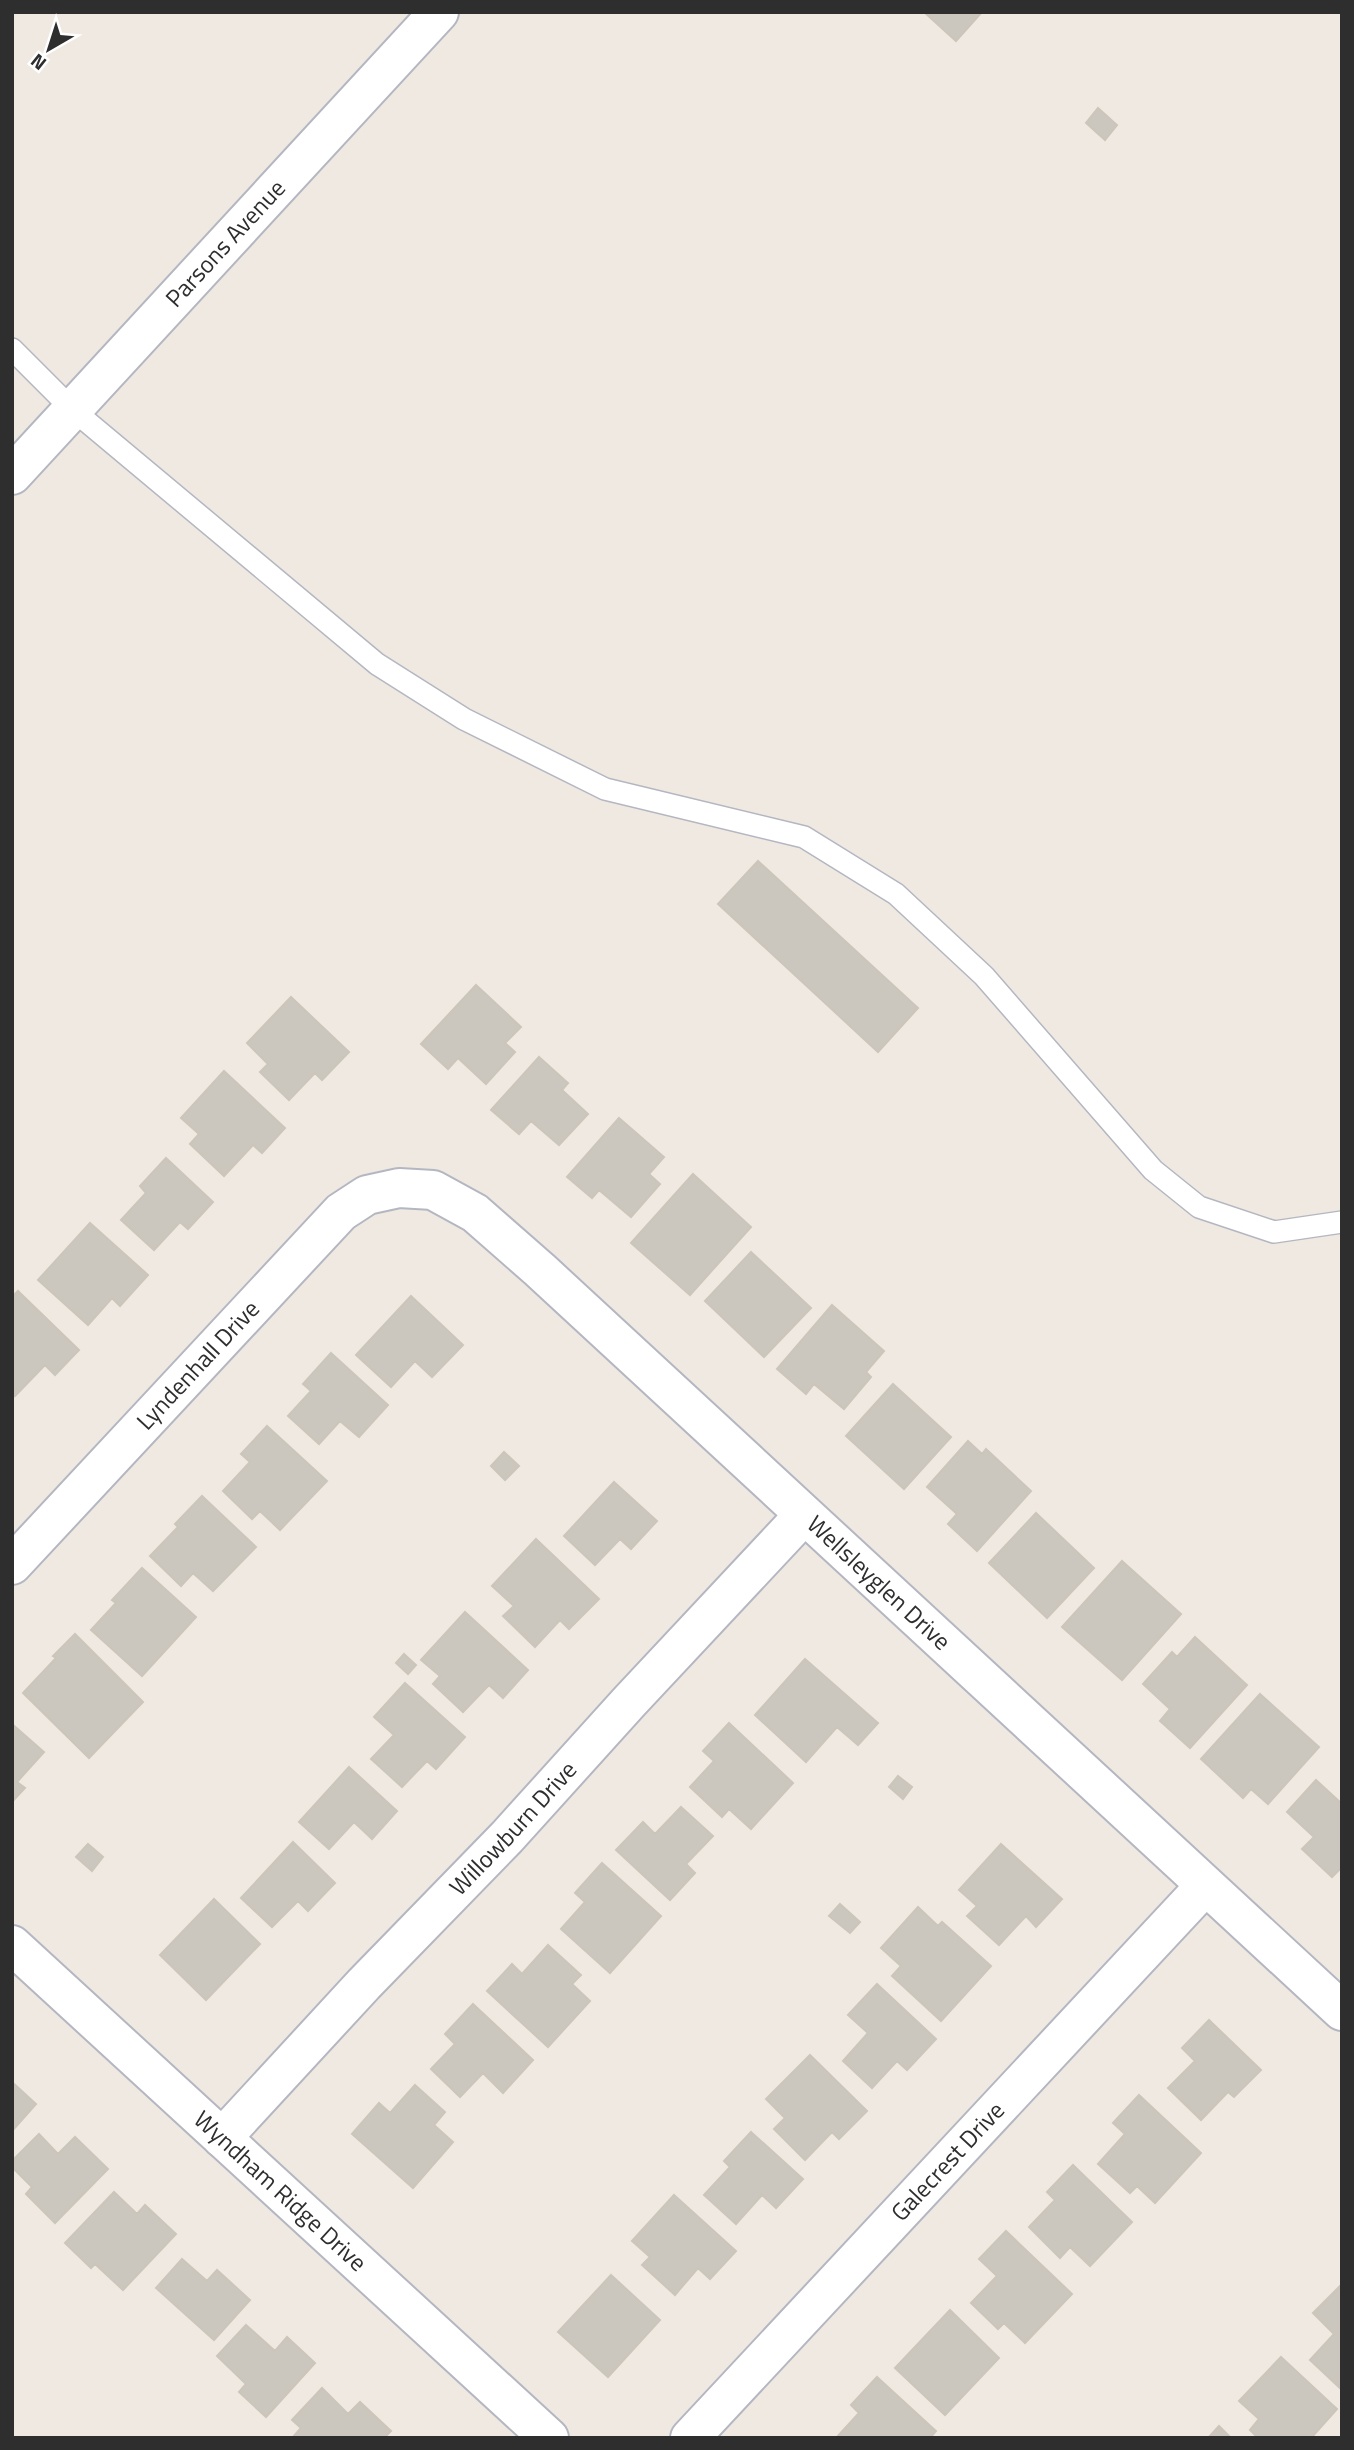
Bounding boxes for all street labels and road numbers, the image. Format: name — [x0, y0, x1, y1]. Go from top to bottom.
street label: Parsons Avenue — [156, 171, 293, 315]
street label: Lyndenhall Drive — [127, 1291, 267, 1438]
street label: Wellsleyglen Drive — [799, 1506, 959, 1658]
street label: Willowburn Drive — [440, 1752, 585, 1903]
street label: Galecrest Drive — [882, 2093, 1012, 2229]
street label: Wyndham Ridge Drive — [186, 2102, 375, 2279]

